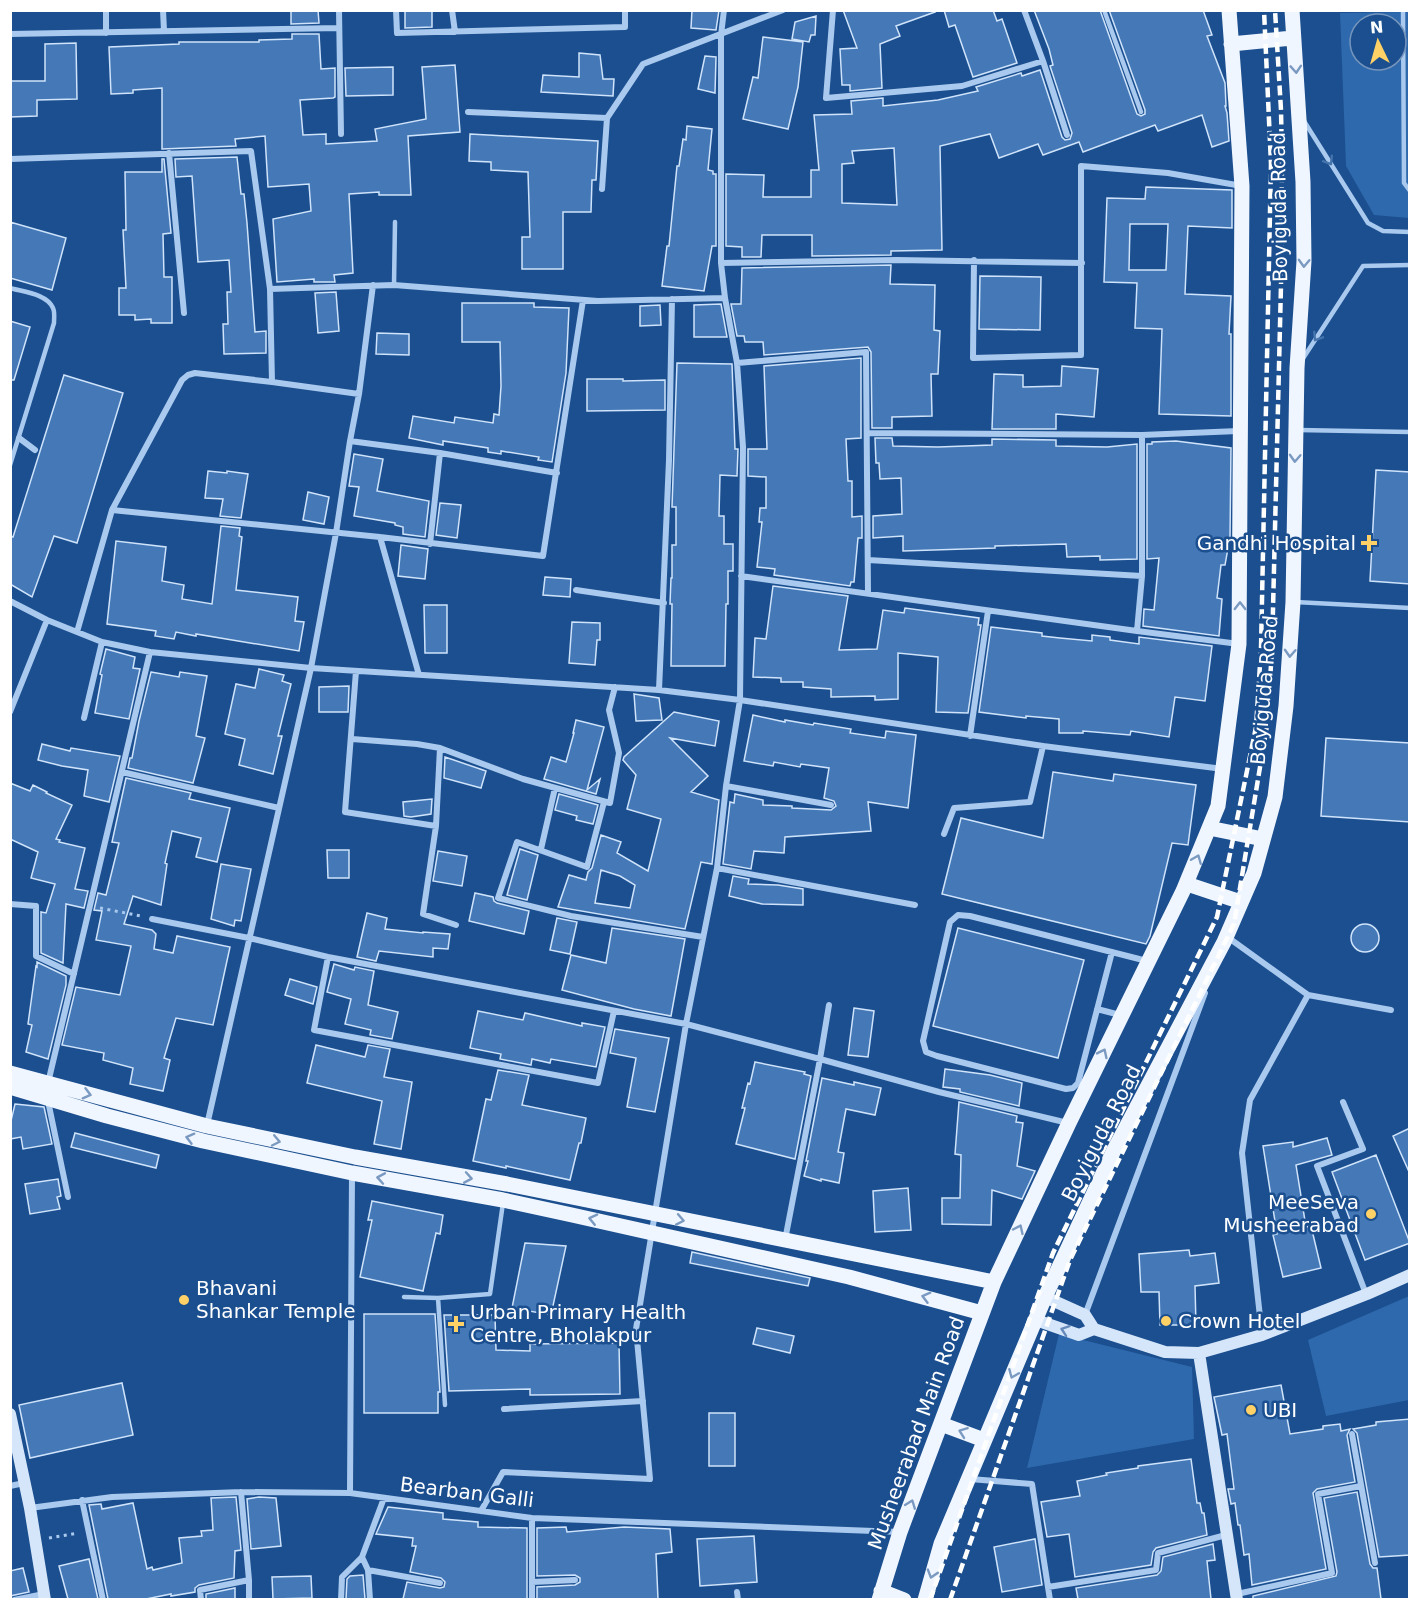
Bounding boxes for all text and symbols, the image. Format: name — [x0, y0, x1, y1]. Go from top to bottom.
north arrow — [1348, 12, 1408, 72]
text: N — [1369, 18, 1384, 38]
one-way arrow — [1289, 64, 1302, 73]
street label: Boyiguda Road — [1266, 132, 1292, 282]
one-way arrow — [1322, 155, 1334, 165]
one-way arrow — [1297, 259, 1310, 268]
one-way arrow — [1313, 330, 1324, 341]
one-way arrow — [1289, 454, 1302, 463]
place label: Gandhi Hospital — [1197, 531, 1356, 555]
marker: Gandhi Hospital — [1360, 534, 1378, 552]
one-way arrow — [1234, 602, 1246, 611]
street label: Boyiguda Road — [1245, 614, 1283, 766]
one-way arrow — [1283, 649, 1296, 658]
one-way arrow — [1190, 854, 1202, 865]
one-way arrow — [1096, 1049, 1107, 1060]
street label: Boyiguda Road — [1056, 1061, 1146, 1205]
one-way arrow — [82, 1087, 92, 1100]
one-way arrow — [185, 1133, 196, 1145]
one-way arrow — [271, 1133, 281, 1146]
one-way arrow — [463, 1171, 473, 1183]
one-way arrow — [376, 1173, 386, 1185]
place label: MeeSeva Musheerabad — [1223, 1190, 1359, 1237]
marker: MeeSeva Musheerabad — [1364, 1207, 1378, 1221]
one-way arrow — [674, 1213, 684, 1226]
one-way arrow — [588, 1214, 598, 1227]
one-way arrow — [1012, 1225, 1024, 1236]
place label: Bhavani Shankar Temple — [196, 1276, 356, 1323]
one-way arrow — [921, 1292, 931, 1305]
marker: Bhavani Shankar Temple — [177, 1293, 191, 1307]
place label: Urban Primary Health Centre, Bholakpur — [470, 1300, 686, 1347]
place label: Crown Hotel — [1178, 1309, 1300, 1333]
street label: Musheerabad Main Road — [863, 1313, 969, 1553]
marker: Crown Hotel — [1159, 1314, 1173, 1328]
marker: Urban Primary Health Centre, Bholakpur — [447, 1315, 465, 1333]
one-way arrow — [1060, 1324, 1071, 1337]
one-way arrow — [1008, 1367, 1020, 1378]
place label: UBI — [1263, 1398, 1297, 1422]
marker: UBI — [1244, 1403, 1258, 1417]
one-way arrow — [958, 1426, 969, 1439]
street label: Bearban Galli — [399, 1472, 535, 1512]
one-way arrow — [903, 1499, 916, 1510]
one-way arrow — [927, 1568, 939, 1579]

